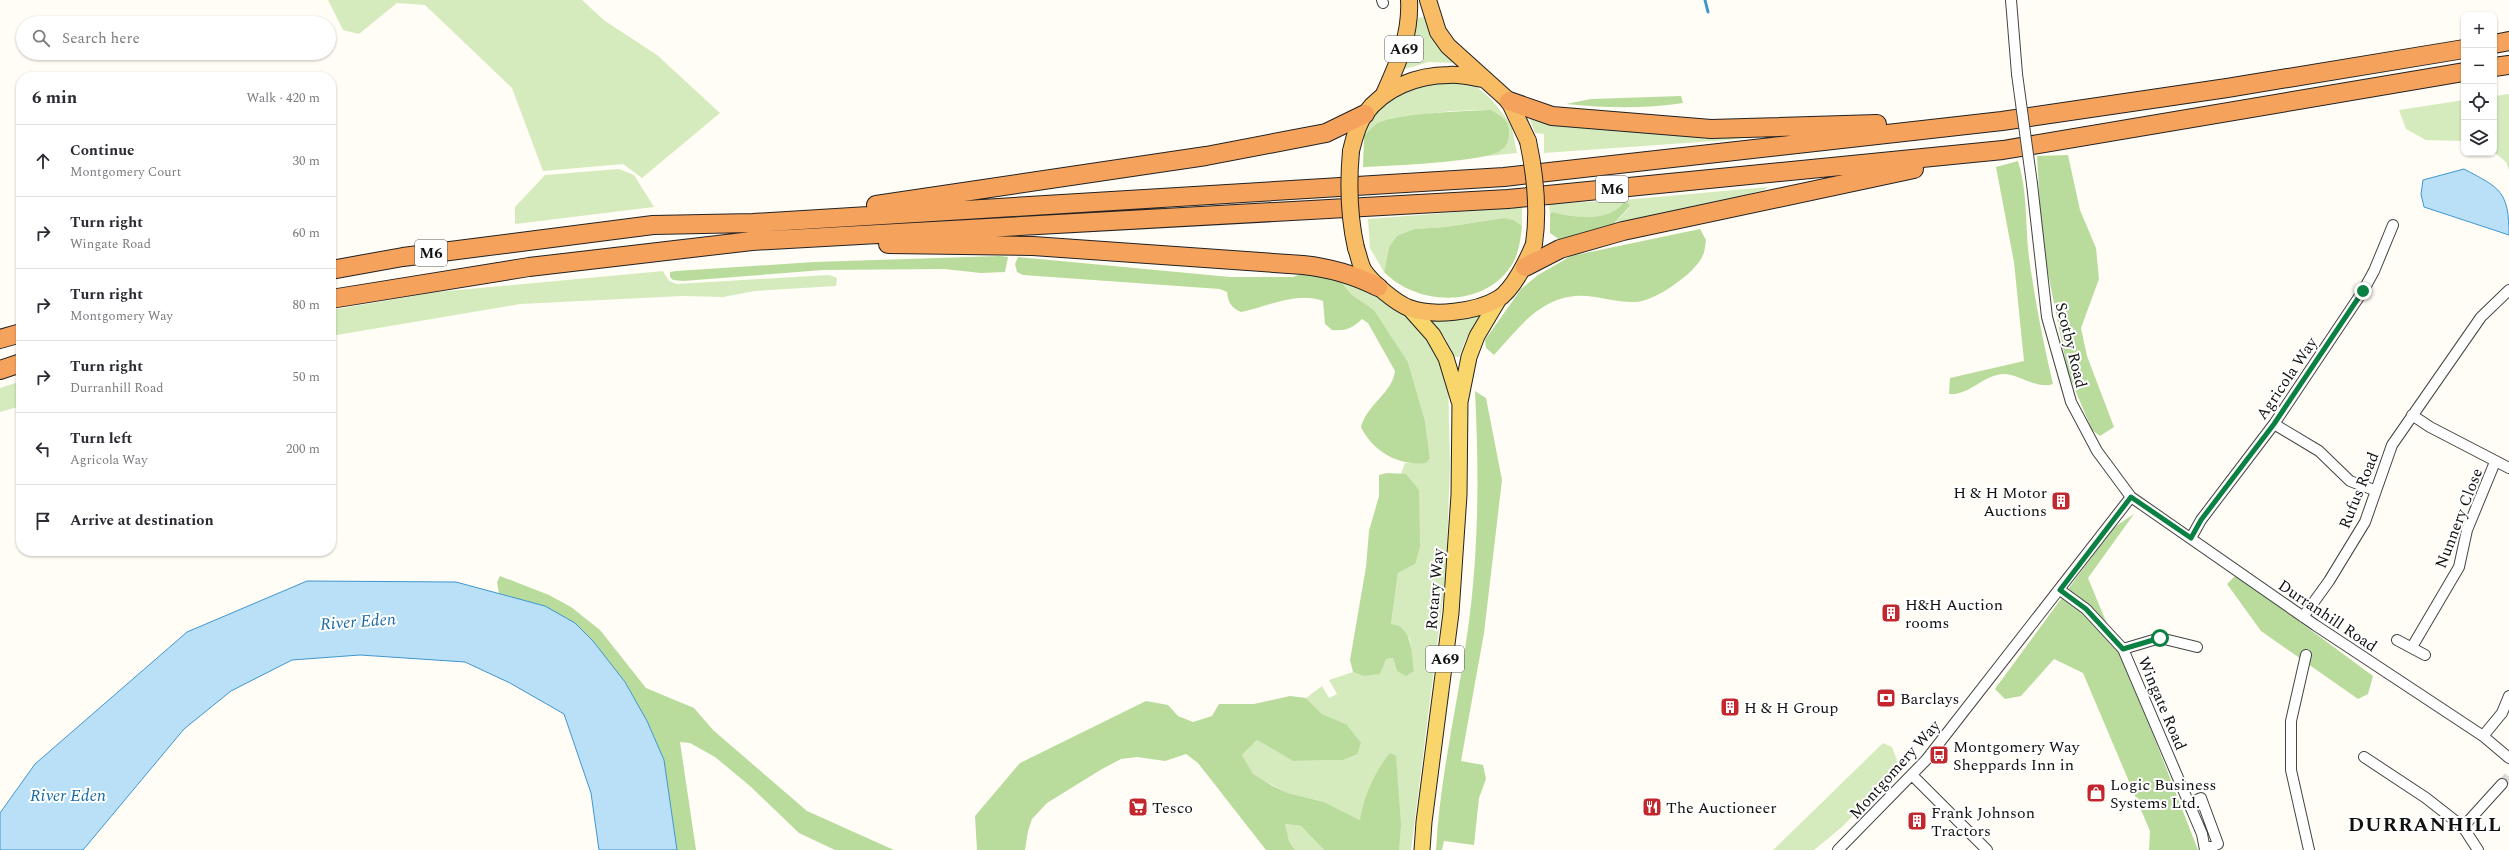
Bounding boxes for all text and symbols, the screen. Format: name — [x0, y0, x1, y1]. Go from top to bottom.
map controls — [2461, 12, 2497, 156]
button: + — [2461, 12, 2497, 48]
search box — [16, 16, 336, 60]
icon: search — [30, 27, 52, 49]
text: Search here — [62, 27, 140, 50]
road number: A69 — [1385, 36, 1423, 62]
button: − — [2461, 48, 2497, 84]
button: locate — [2461, 84, 2497, 120]
text: 6 min — [32, 85, 77, 111]
text: Walk · 420 m — [246, 88, 320, 108]
button: layers — [2461, 120, 2497, 156]
text: Continue — [70, 139, 135, 162]
icon: ahead — [32, 150, 54, 172]
text: 30 m — [293, 151, 320, 171]
text: Montgomery Court — [70, 162, 181, 182]
road number: M6 — [1596, 176, 1628, 202]
text: Turn right — [70, 211, 143, 234]
icon: right — [32, 222, 54, 244]
text: 60 m — [293, 223, 320, 243]
text: Wingate Road — [70, 234, 151, 254]
road number: M6 — [415, 240, 447, 266]
route end — [2354, 282, 2372, 300]
text: Turn right — [70, 283, 143, 306]
icon: right — [32, 294, 54, 316]
text: 80 m — [293, 295, 320, 315]
street label: Scotby Road — [2049, 300, 2093, 391]
text: Montgomery Way — [70, 306, 173, 326]
street label: Agricola Way — [2250, 331, 2324, 425]
text: Turn right — [70, 355, 143, 378]
icon: right — [32, 366, 54, 388]
text: 50 m — [293, 367, 320, 387]
text: Durranhill Road — [70, 378, 164, 398]
text: Turn left — [70, 427, 132, 450]
icon: left — [32, 438, 54, 460]
text: 200 m — [286, 439, 320, 459]
street label: Rufus Road — [2333, 448, 2385, 532]
text: Agricola Way — [70, 450, 147, 470]
street label: Nunnery Close — [2429, 465, 2489, 572]
place label: H & H Motor Auctions — [1953, 481, 2047, 523]
building icon: H & H Motor Auctions — [2050, 490, 2072, 512]
text: Arrive at destination — [70, 509, 214, 532]
icon: arrive — [32, 510, 54, 532]
street label: Rotary Way — [1419, 546, 1451, 631]
street label: Durranhill Road — [2273, 574, 2382, 658]
place label: H&H Auction rooms — [1905, 593, 2003, 635]
building icon: H&H Auction rooms — [1880, 602, 1902, 624]
water label: River Eden — [319, 606, 397, 638]
route start — [2151, 629, 2169, 647]
road number: A69 — [1426, 646, 1464, 672]
street label: Wingate Road — [2132, 653, 2193, 754]
bank icon: Barclays — [1875, 687, 1897, 709]
place label: Barclays — [1900, 687, 1959, 711]
building icon: H & H Group — [1719, 696, 1741, 718]
place label: H & H Group — [1744, 696, 1838, 720]
street label: Montgomery Way — [1843, 714, 1947, 825]
place label: Montgomery Way Sheppards Inn in — [1953, 735, 2081, 777]
bus stop icon: Montgomery Way Sheppards Inn in — [1928, 744, 1950, 766]
place label: Logic Business Systems Ltd. — [2110, 773, 2216, 815]
shop icon: Logic Business Systems Ltd. — [2085, 782, 2107, 804]
water label: River Eden — [30, 783, 106, 809]
supermarket icon: Tesco — [1127, 796, 1149, 818]
place label: Tesco — [1152, 796, 1193, 820]
restaurant icon: The Auctioneer — [1641, 796, 1663, 818]
place label: The Auctioneer — [1666, 796, 1777, 820]
place label: Frank Johnson Tractors — [1931, 801, 2035, 843]
building icon: Frank Johnson Tractors — [1906, 810, 1928, 832]
district label: DURRANHILL — [2348, 810, 2502, 840]

